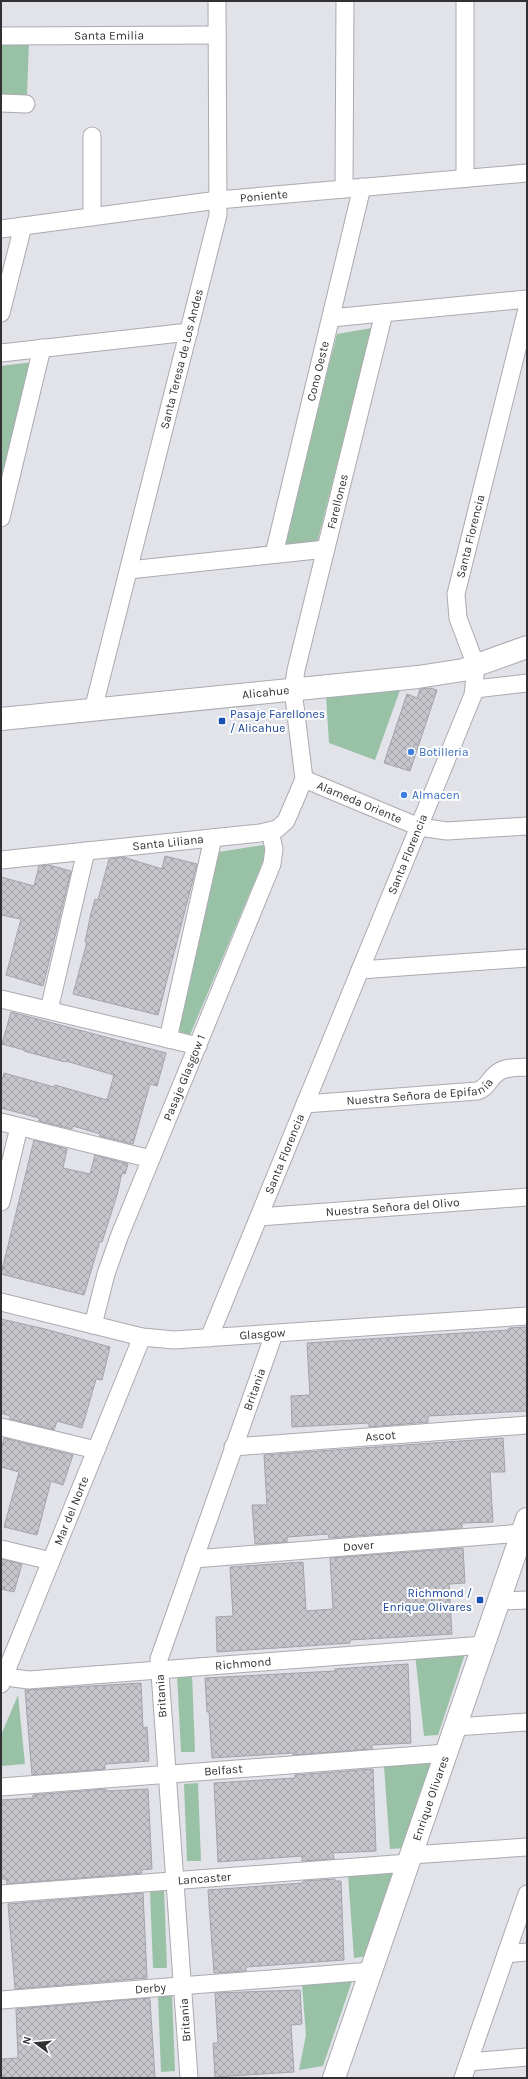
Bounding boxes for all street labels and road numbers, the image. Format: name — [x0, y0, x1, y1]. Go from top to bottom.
street label: Santa Emilia — [74, 28, 144, 43]
street label: Poniente — [239, 187, 288, 205]
street label: Santa Teresa de Los Andes — [157, 288, 206, 431]
street label: Cono Oeste — [304, 340, 332, 403]
street label: Farellones — [324, 473, 351, 530]
street label: Santa Florencia — [453, 493, 487, 580]
street label: Alicahue — [241, 683, 290, 702]
street label: Alameda Oriente — [315, 778, 404, 826]
street label: Santa Florencia — [385, 812, 430, 896]
street label: Santa Liliana — [132, 832, 204, 853]
street label: Pasaje Glasgow 1 — [160, 1033, 208, 1123]
street label: Nuestra Señora de Epifanía — [346, 1076, 496, 1108]
street label: Santa Florencia — [262, 1112, 307, 1196]
street label: Nuestra Señora del Olivo — [325, 1195, 460, 1219]
street label: Glasgow — [239, 1325, 286, 1343]
street label: Britania — [240, 1366, 268, 1413]
street label: Ascot — [365, 1428, 397, 1444]
street label: Mar del Norte — [51, 1474, 92, 1547]
street label: Dover — [342, 1538, 375, 1554]
street label: Richmond — [215, 1654, 272, 1673]
street label: Britania — [152, 1674, 170, 1718]
street label: Enrique Olivares — [409, 1754, 452, 1843]
street label: Belfast — [204, 1762, 244, 1778]
street label: Lancaster — [177, 1869, 232, 1888]
street label: Derby — [134, 1980, 167, 1996]
street label: Britania — [176, 1998, 194, 2042]

